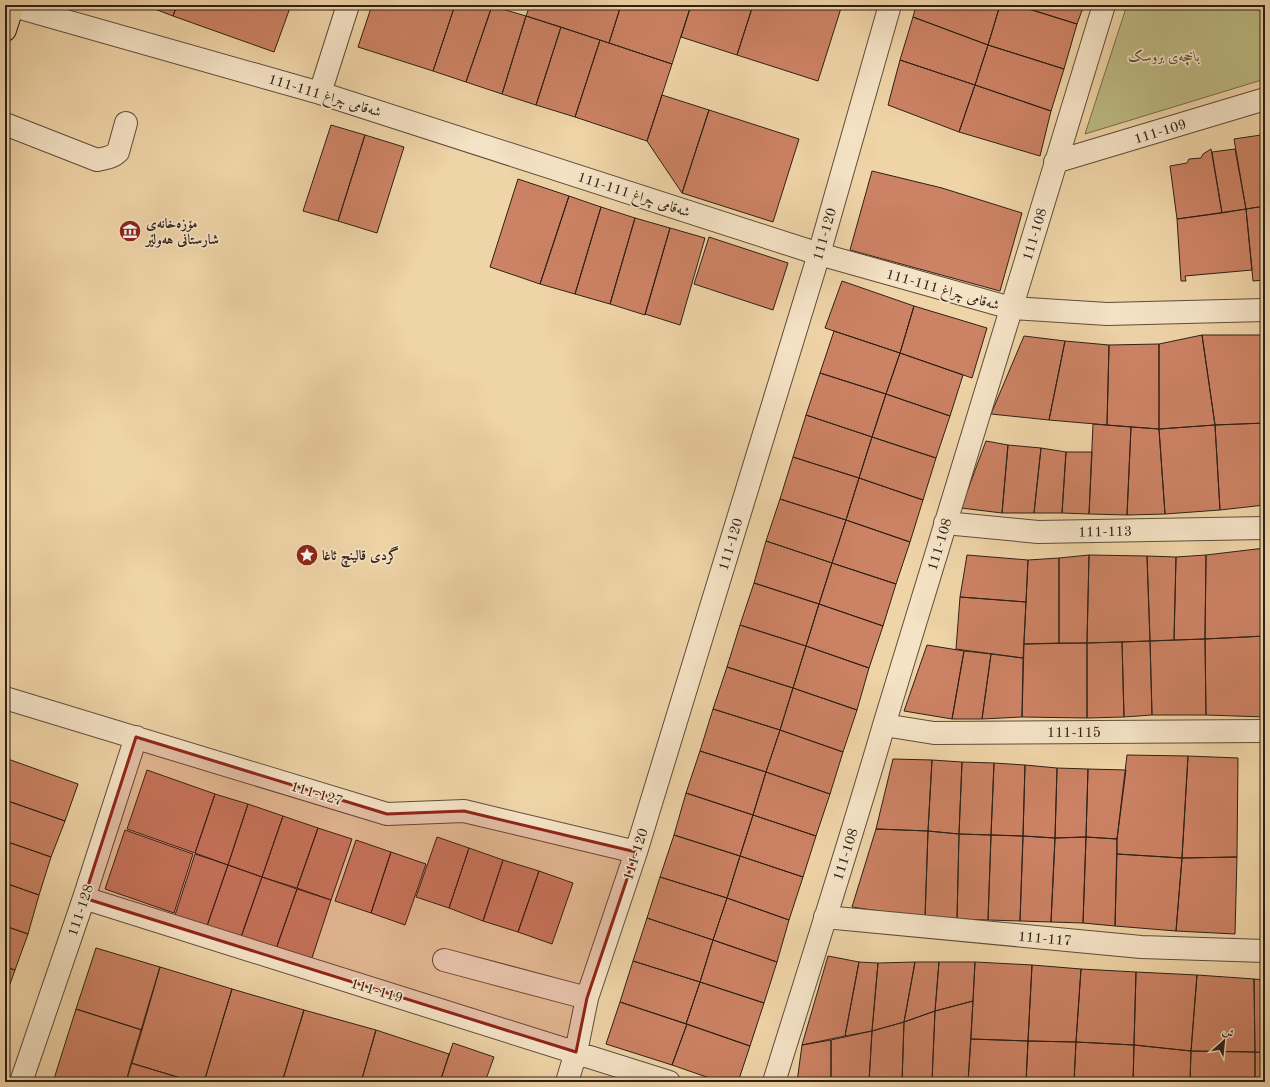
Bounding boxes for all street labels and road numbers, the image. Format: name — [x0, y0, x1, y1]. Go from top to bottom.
street label: شەقامی چراغ 111-111 — [265, 72, 383, 124]
street label: 111-109 — [1132, 117, 1188, 147]
street label: شەقامی چراغ 111-111 — [574, 170, 692, 224]
street label: 111-120 — [811, 206, 839, 262]
street label: 111-108 — [1020, 206, 1050, 262]
street label: شەقامی چراغ 111-111 — [883, 267, 1001, 317]
street label: 111-120 — [716, 516, 746, 572]
street label: 111-108 — [925, 516, 955, 572]
street label: 111-113 — [1078, 525, 1132, 539]
street label: 111-115 — [1047, 726, 1101, 740]
street label: 111-127 — [289, 779, 345, 809]
street label: 111-120 — [621, 827, 651, 882]
street label: 111-108 — [831, 827, 861, 882]
street label: 111-128 — [66, 883, 96, 938]
street label: 111-117 — [1017, 930, 1072, 948]
street label: 111-119 — [349, 976, 405, 1006]

